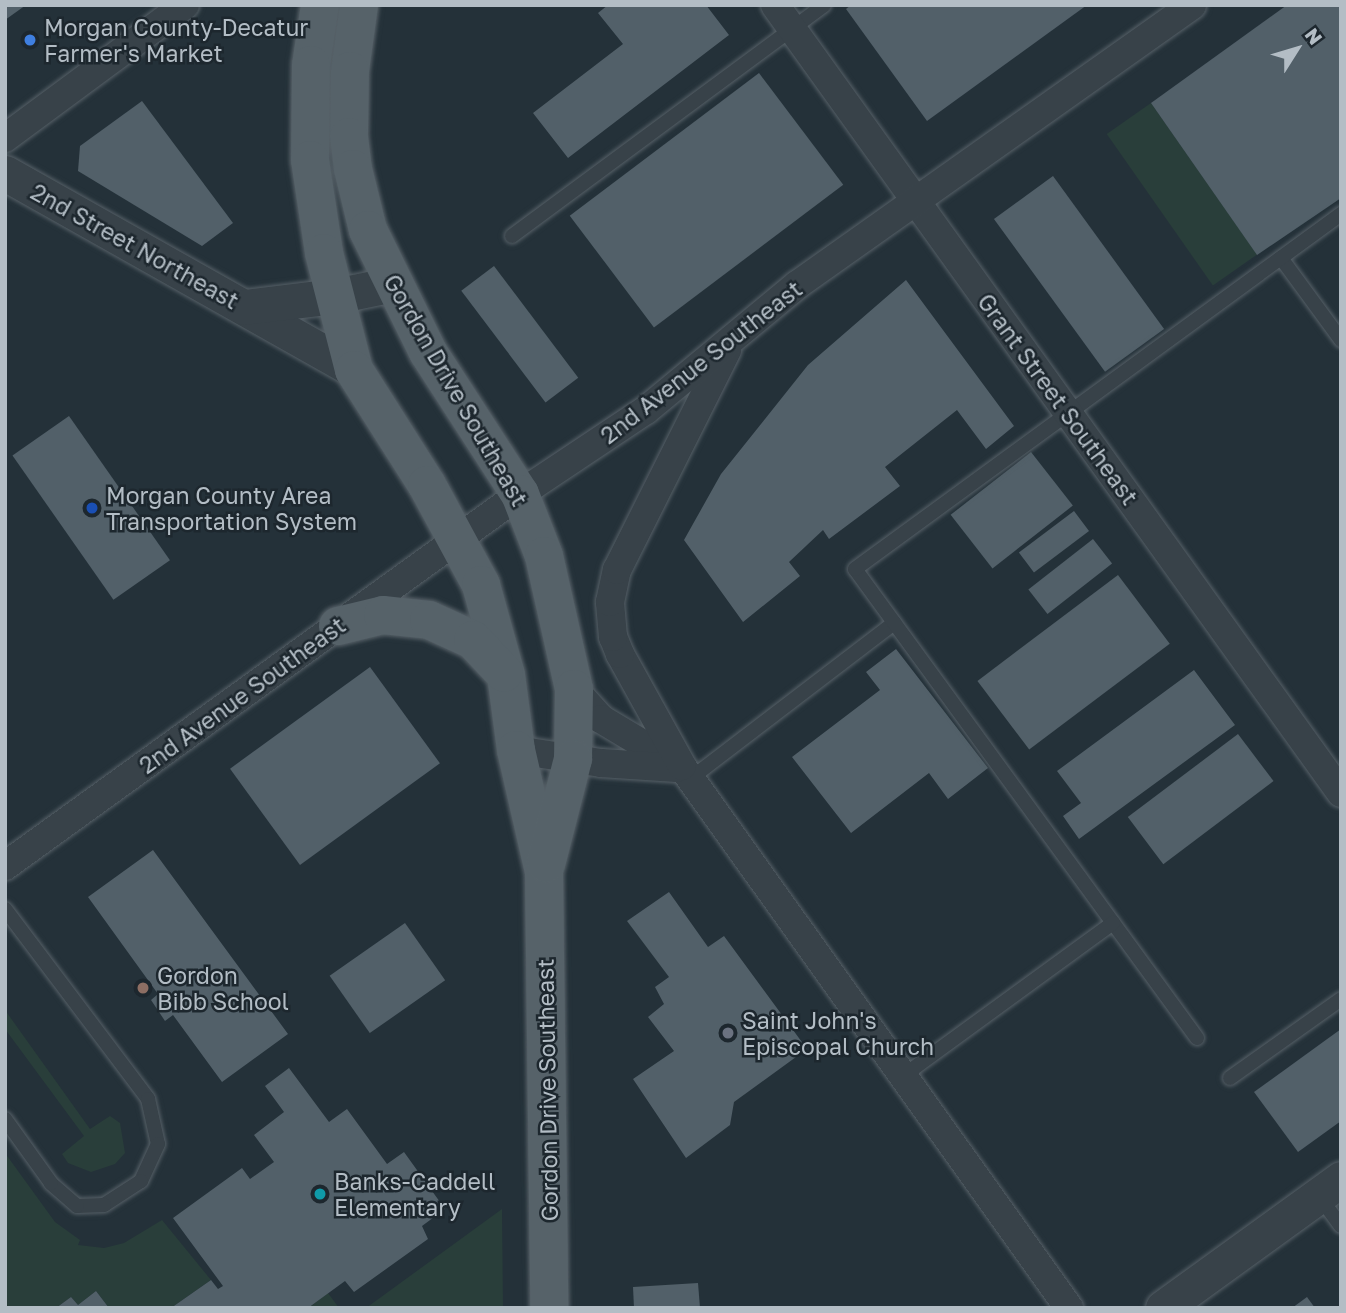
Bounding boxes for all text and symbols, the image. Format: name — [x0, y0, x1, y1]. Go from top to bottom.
place label: Morgan County-Decatur Farmer's Market — [44, 13, 308, 67]
north arrow — [1262, 14, 1332, 84]
text: N — [1301, 23, 1328, 49]
marker: Morgan County-Decatur Farmer's Market — [22, 32, 38, 48]
street label: 2nd Street Northeast — [26, 177, 244, 315]
street label: Gordon Drive Southeast — [378, 269, 534, 511]
street label: 2nd Avenue Southeast — [595, 275, 807, 449]
street label: Grant Street Southeast — [972, 288, 1144, 510]
place label: Morgan County Area Transportation System — [106, 481, 357, 535]
marker: Morgan County Area Transportation System — [84, 500, 100, 516]
street label: 2nd Avenue Southeast — [134, 611, 350, 779]
street label: Gordon Drive Southeast — [531, 958, 563, 1222]
place label: Gordon Bibb School — [157, 961, 289, 1015]
marker: Gordon Bibb School — [135, 980, 151, 996]
place label: Saint John's Episcopal Church — [742, 1006, 934, 1060]
marker: Saint John's Episcopal Church — [720, 1025, 736, 1041]
place label: Banks-Caddell Elementary — [334, 1167, 495, 1221]
marker: Banks-Caddell Elementary — [312, 1186, 328, 1202]

